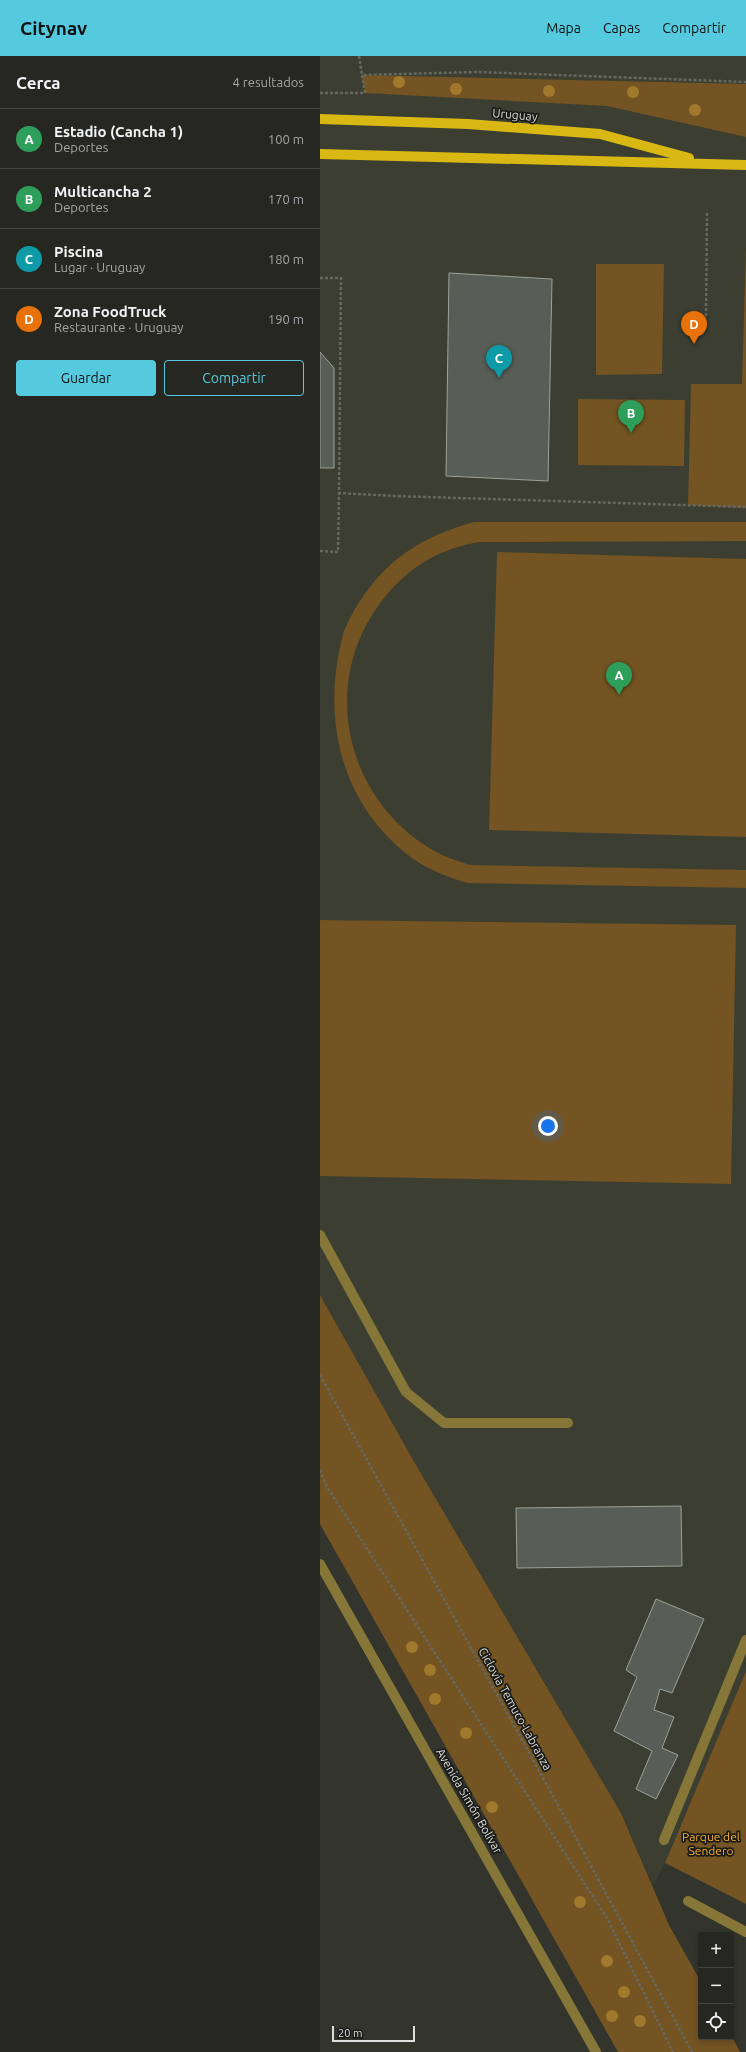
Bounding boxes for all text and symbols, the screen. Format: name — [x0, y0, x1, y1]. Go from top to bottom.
text: Citynav — [20, 17, 87, 39]
text: Mapa — [546, 20, 581, 36]
text: Capas — [603, 20, 640, 36]
text: Compartir — [662, 20, 726, 36]
text: Cerca — [16, 73, 61, 92]
text: 4 resultados — [233, 75, 304, 89]
street label: Uruguay — [492, 106, 538, 123]
text: Estadio (Cancha 1) — [54, 123, 183, 140]
text: A — [24, 132, 34, 146]
text: 100 m — [268, 132, 304, 146]
text: Deportes — [54, 140, 108, 154]
text: Multicancha 2 — [54, 183, 152, 200]
text: B — [25, 192, 33, 206]
text: 170 m — [268, 192, 304, 206]
text: Deportes — [54, 200, 108, 214]
text: Piscina — [54, 243, 103, 260]
text: C — [25, 252, 33, 266]
text: 180 m — [268, 252, 304, 266]
text: Lugar · Uruguay — [54, 260, 145, 274]
text: Zona FoodTruck — [54, 303, 167, 320]
pin: D — [681, 311, 707, 344]
text: D — [24, 312, 34, 326]
text: 190 m — [268, 312, 304, 326]
text: Restaurante · Uruguay — [54, 320, 184, 334]
pin: C — [486, 345, 512, 378]
button: Guardar — [16, 360, 156, 396]
button: Compartir — [164, 360, 304, 396]
pin: B — [618, 400, 644, 433]
pin: A — [606, 662, 632, 695]
your location — [538, 1116, 558, 1136]
street label: Ciclovía Temuco-Labranza — [476, 1645, 555, 1772]
street label: Avenida Simón Bolívar — [434, 1746, 505, 1856]
park label: Parque del Sendero — [682, 1830, 740, 1857]
map controls — [698, 1932, 734, 2040]
button: + — [698, 1932, 734, 1968]
button: − — [698, 1968, 734, 2004]
button: locate — [698, 2004, 734, 2040]
scale bar — [332, 2024, 415, 2043]
text: 20 m — [338, 2027, 362, 2039]

